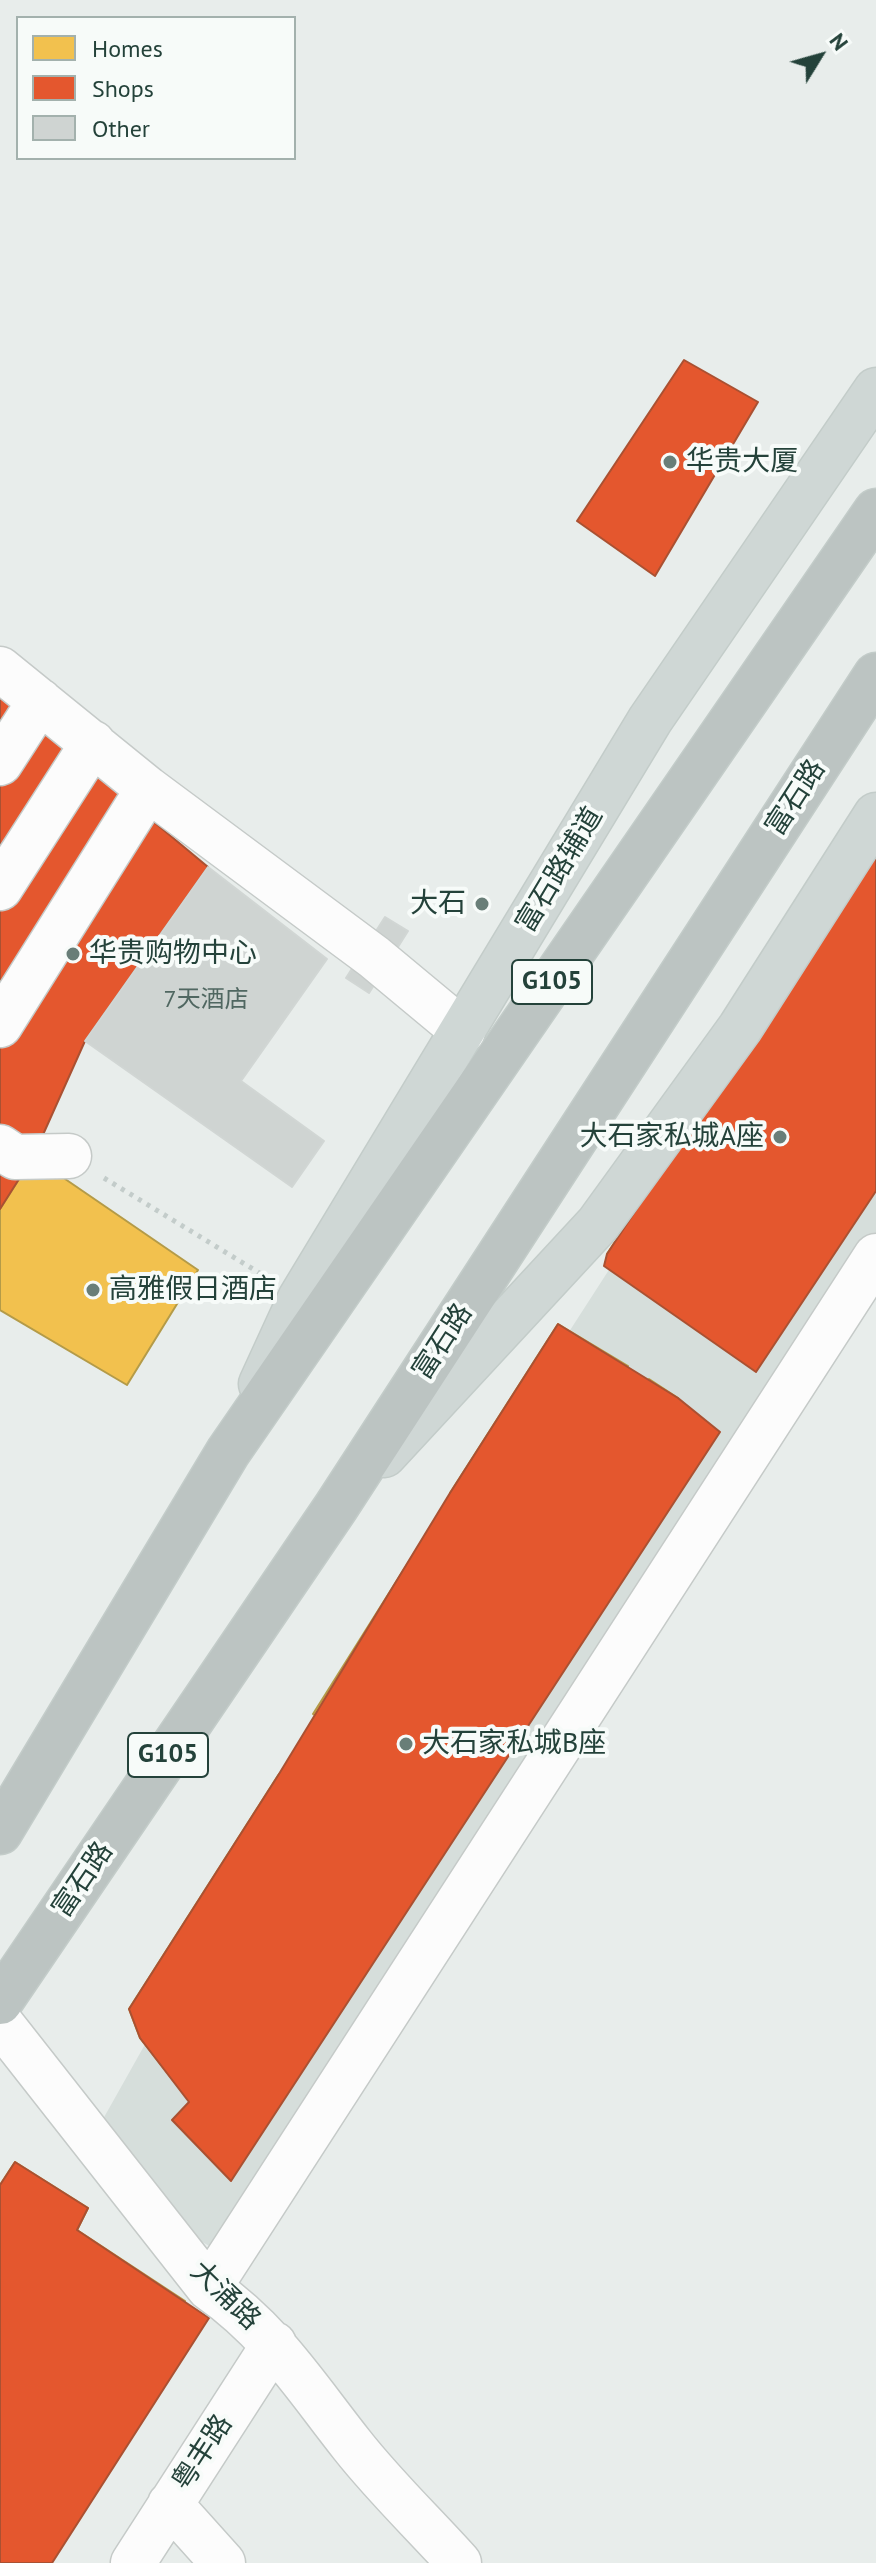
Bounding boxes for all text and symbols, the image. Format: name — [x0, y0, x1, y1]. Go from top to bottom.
legend — [16, 16, 296, 160]
north arrow — [780, 16, 860, 96]
text: N — [824, 27, 855, 56]
text: Homes — [92, 33, 163, 64]
text: Shops — [92, 73, 154, 104]
text: Other — [92, 113, 150, 144]
place label: 华贵大厦 — [686, 445, 798, 479]
marker: 华贵大厦 — [661, 453, 679, 471]
street label: 富石路 — [759, 754, 833, 842]
street label: 富石路辅道 — [510, 801, 610, 939]
place label: 大石 — [410, 887, 466, 921]
marker: 大石 — [473, 895, 491, 913]
place label: 华贵购物中心 — [89, 937, 257, 971]
marker: 华贵购物中心 — [64, 945, 82, 963]
road number: G105 — [512, 960, 592, 1004]
house number: 7天酒店 — [163, 986, 249, 1014]
place label: 大石家私城A座 — [580, 1120, 764, 1154]
marker: 大石家私城A座 — [771, 1128, 789, 1146]
place label: 高雅假日酒店 — [109, 1273, 277, 1307]
marker: 高雅假日酒店 — [84, 1281, 102, 1299]
street label: 富石路 — [406, 1298, 480, 1386]
place label: 大石家私城B座 — [422, 1727, 606, 1761]
road number: G105 — [128, 1733, 208, 1777]
marker: 大石家私城B座 — [397, 1735, 415, 1753]
street label: 富石路 — [46, 1836, 120, 1924]
street label: 大涌路 — [183, 2255, 267, 2337]
street label: 粤丰路 — [166, 2409, 240, 2497]

